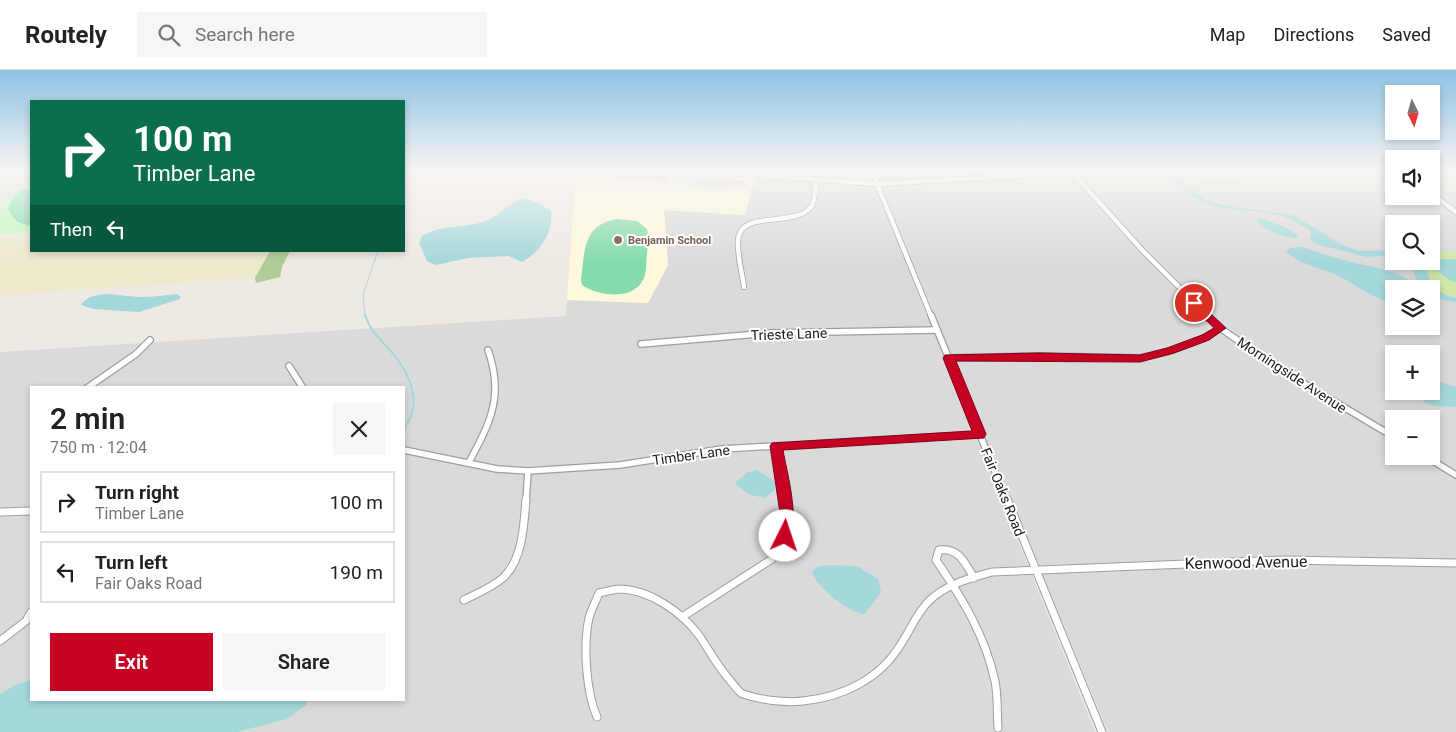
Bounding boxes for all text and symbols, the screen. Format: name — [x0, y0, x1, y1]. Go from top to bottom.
search box — [137, 12, 487, 57]
text: Routely — [25, 21, 107, 49]
icon: search — [155, 21, 183, 49]
text: Search here — [195, 23, 295, 46]
text: Map — [1210, 24, 1245, 45]
text: Directions — [1273, 24, 1354, 45]
text: Saved — [1382, 24, 1431, 45]
north arrow — [1385, 85, 1440, 140]
map controls — [1385, 85, 1440, 465]
text: 100 m — [133, 119, 232, 160]
icon: right — [50, 120, 115, 185]
button: sound — [1385, 150, 1440, 205]
text: Timber Lane — [133, 161, 255, 186]
icon: left — [102, 215, 130, 243]
button: search — [1385, 215, 1440, 270]
text: Then — [50, 218, 92, 241]
marker: Benjamin School — [612, 234, 624, 246]
place label: Benjamin School — [628, 234, 711, 247]
button: layers — [1385, 280, 1440, 335]
pin — [1173, 282, 1215, 324]
icon: arrive — [1180, 289, 1208, 317]
street label: Trieste Lane — [751, 325, 827, 343]
street label: Morningside Avenue — [1234, 334, 1350, 416]
button: + — [1385, 345, 1440, 400]
text: 2 min — [50, 401, 125, 436]
button: close — [333, 403, 385, 455]
button: − — [1385, 410, 1440, 465]
text: 750 m · 12:04 — [50, 438, 147, 457]
street label: Timber Lane — [651, 442, 731, 468]
street label: Fair Oaks Road — [978, 445, 1028, 539]
text: Turn right — [95, 481, 179, 504]
icon: right — [52, 488, 80, 516]
text: 100 m — [330, 491, 383, 514]
text: Timber Lane — [95, 504, 184, 523]
position arrow — [758, 509, 810, 561]
text: Turn left — [95, 551, 168, 574]
street label: Kenwood Avenue — [1184, 552, 1308, 573]
icon: left — [52, 558, 80, 586]
text: 190 m — [330, 561, 383, 584]
text: Fair Oaks Road — [95, 574, 202, 593]
button: Exit — [50, 633, 213, 691]
button: Share — [223, 633, 385, 691]

